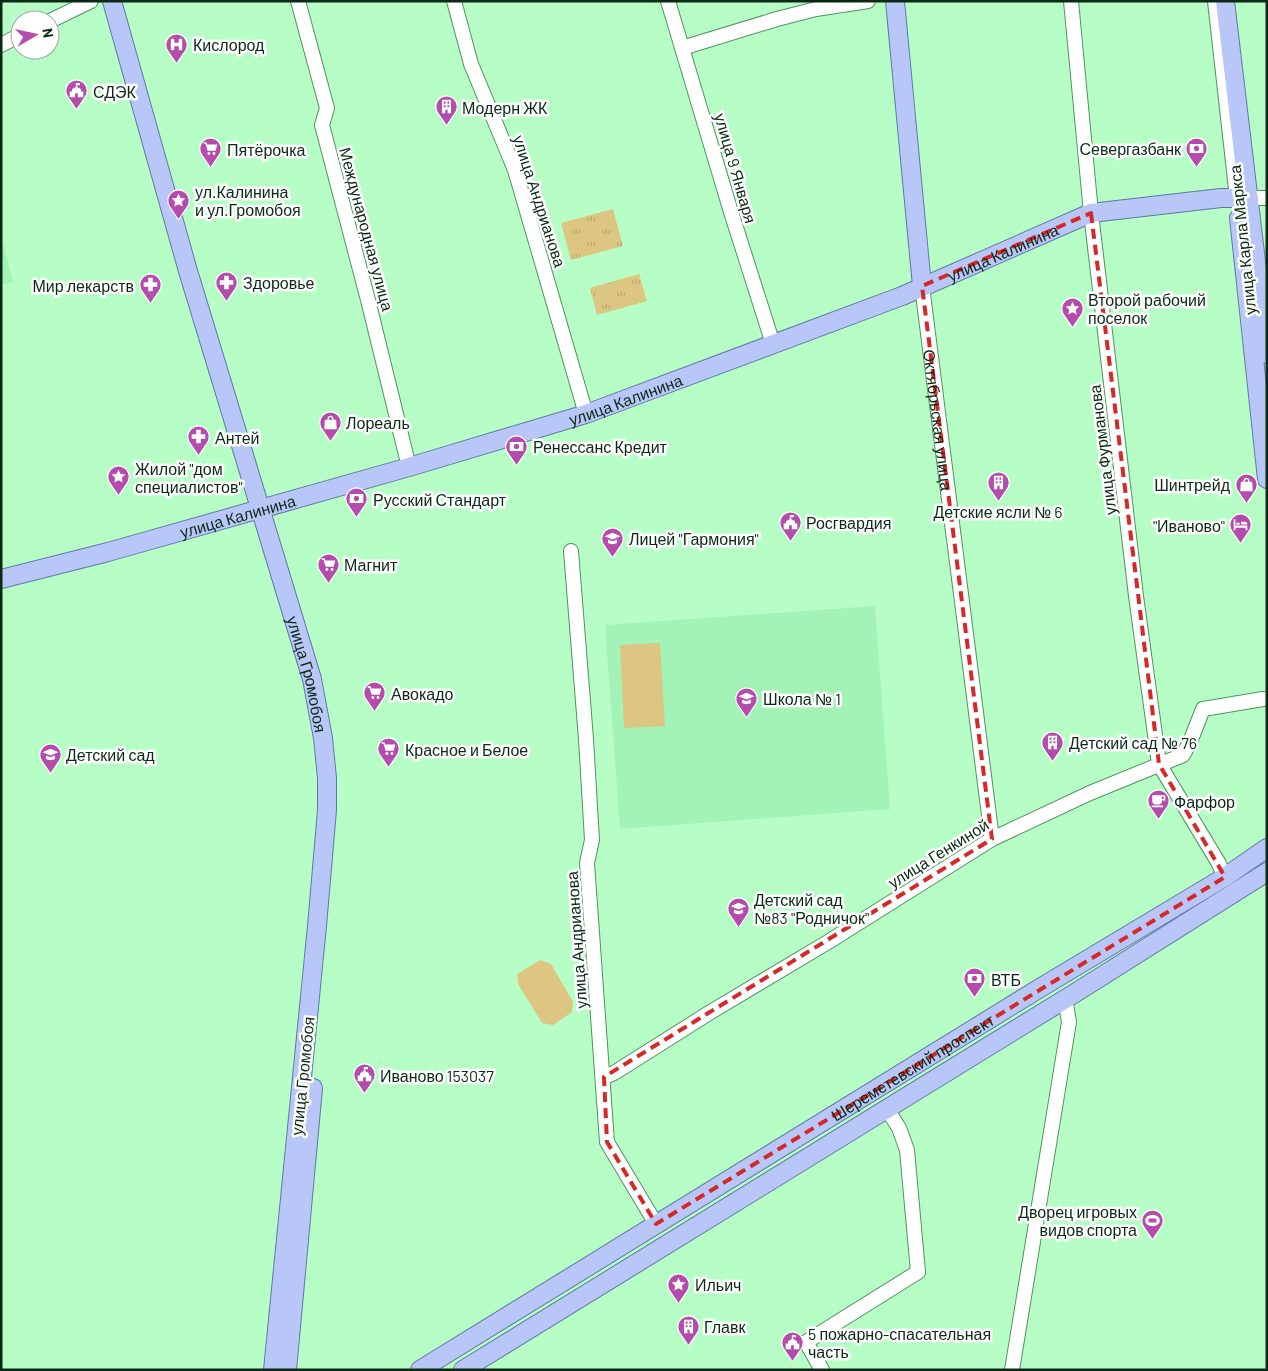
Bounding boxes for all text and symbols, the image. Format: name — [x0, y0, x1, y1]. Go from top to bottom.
north arrow — [10, 10, 60, 60]
text: N — [39, 27, 57, 39]
hospital icon: Кислород — [165, 32, 189, 63]
place label: Кислород — [193, 35, 265, 54]
public building icon: СДЭК — [65, 79, 89, 110]
place label: СДЭК — [93, 82, 137, 101]
building icon: Модерн ЖК — [434, 95, 458, 126]
place label: Модерн ЖК — [462, 98, 548, 117]
street label: улица 9 Января — [711, 111, 761, 225]
street label: улица Андрианова — [510, 133, 570, 270]
bank icon: Севергазбанк — [1185, 136, 1209, 167]
supermarket icon: Пятёрочка — [199, 137, 223, 168]
place label: Севергазбанк — [1080, 139, 1182, 158]
place label: Пятёрочка — [227, 140, 306, 159]
street label: Международная улица — [336, 145, 398, 313]
street label: улица Карла Маркса — [1225, 164, 1259, 316]
place label: ул.Калинина и ул.Громобоя — [195, 182, 301, 219]
place icon: ул.Калинина и ул.Громобоя — [167, 188, 191, 219]
street label: улица Калинина — [944, 219, 1061, 285]
pharmacy icon: Здоровье — [215, 270, 239, 301]
pharmacy icon: Мир лекарств — [138, 273, 162, 304]
place label: Здоровье — [243, 273, 315, 292]
place label: Мир лекарств — [32, 276, 134, 295]
place label: Второй рабочий поселок — [1088, 290, 1206, 327]
place icon: Второй рабочий поселок — [1060, 296, 1084, 327]
street label: Октябрьская улица — [921, 348, 957, 492]
street label: улица Калинина — [566, 369, 685, 428]
street label: улица Фурманова — [1085, 384, 1119, 516]
shop icon: Лореаль — [318, 410, 342, 441]
place label: Лореаль — [346, 413, 410, 432]
pharmacy icon: Антей — [187, 425, 211, 456]
place label: Антей — [215, 428, 260, 447]
bank icon: Ренессанс Кредит — [505, 434, 529, 465]
place label: Ренессанс Кредит — [533, 437, 668, 456]
place label: Жилой "дом специалистов" — [135, 459, 243, 496]
place icon: Жилой "дом специалистов" — [107, 465, 131, 496]
building icon: Детские ясли № 6 — [986, 470, 1010, 501]
shop icon: Шинтрейд — [1234, 472, 1258, 503]
place label: Шинтрейд — [1154, 475, 1231, 494]
bank icon: Русский Стандарт — [345, 487, 369, 518]
street label: улица Калинина — [178, 490, 298, 541]
place label: Русский Стандарт — [373, 490, 507, 509]
place label: Детские ясли № 6 — [933, 502, 1063, 521]
public building icon: Росгвардия — [778, 510, 802, 541]
place label: Росгвардия — [806, 513, 891, 532]
hotel icon: "Иваново" — [1229, 513, 1253, 544]
place label: "Иваново" — [1153, 516, 1225, 535]
school or university icon: Лицей "Гармония" — [601, 526, 625, 557]
place label: Лицей "Гармония" — [629, 529, 759, 548]
supermarket icon: Магнит — [316, 552, 340, 583]
place label: Магнит — [344, 555, 398, 574]
street label: улица Громобоя — [284, 613, 331, 734]
supermarket icon: Авокадо — [363, 681, 387, 712]
place label: Авокадо — [391, 684, 453, 703]
school or university icon: Школа № 1 — [735, 686, 759, 717]
place label: Школа № 1 — [763, 689, 841, 708]
building icon: Детский сад № 76 — [1041, 730, 1065, 761]
place label: Детский сад № 76 — [1069, 733, 1197, 752]
supermarket icon: Красное и Белое — [377, 737, 401, 768]
place label: Красное и Белое — [405, 740, 528, 759]
school or university icon: Детский сад — [38, 742, 62, 773]
place label: Детский сад — [66, 745, 155, 764]
cafe icon: Фарфор — [1146, 789, 1170, 820]
place label: Фарфор — [1174, 792, 1235, 811]
street label: улица Генкиной — [884, 814, 992, 892]
street label: улица Андрианова — [562, 871, 590, 1009]
place label: Детский сад №83 "Родничок" — [754, 890, 869, 927]
school or university icon: Детский сад №83 "Родничок" — [726, 896, 750, 927]
bank icon: ВТБ — [963, 967, 987, 998]
place label: ВТБ — [991, 970, 1021, 989]
street label: Шереметевский проспект — [827, 1009, 998, 1124]
street label: улица Громобоя — [286, 1016, 318, 1136]
public building icon: Иваново 153037 — [352, 1063, 376, 1094]
place label: Иваново 153037 — [380, 1066, 494, 1085]
place label: Дворец игровых видов спорта — [1018, 1202, 1137, 1239]
sports icon: Дворец игровых видов спорта — [1141, 1208, 1165, 1239]
place icon: Ильич — [667, 1272, 691, 1303]
place label: Ильич — [695, 1275, 741, 1294]
building icon: Главк — [676, 1314, 700, 1345]
place label: Главк — [704, 1317, 747, 1336]
place label: 5 пожарно-спасательная часть — [808, 1324, 991, 1361]
public building icon: 5 пожарно-спасательная часть — [780, 1330, 804, 1361]

